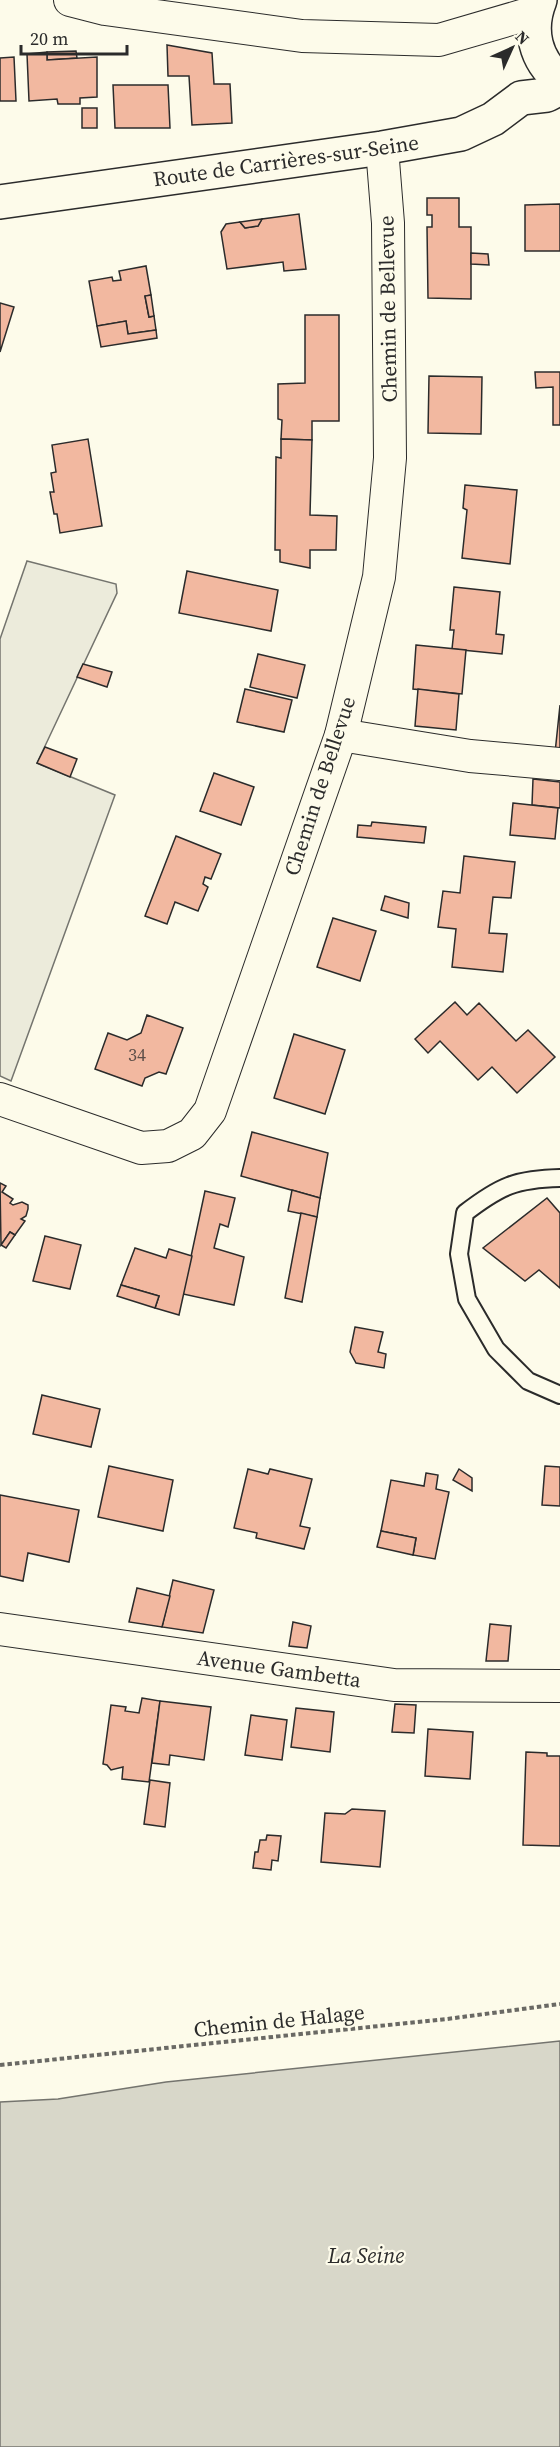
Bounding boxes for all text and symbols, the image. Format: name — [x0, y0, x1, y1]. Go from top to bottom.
scale bar — [21, 18, 128, 56]
north arrow — [482, 18, 542, 78]
text: N — [511, 25, 535, 50]
text: 20 m — [30, 26, 68, 51]
street label: Route de Carrières-sur-Seine — [151, 128, 421, 194]
street label: Chemin de Bellevue — [371, 215, 404, 403]
street label: Chemin de Bellevue — [277, 692, 362, 879]
house number: 34 — [128, 1042, 146, 1067]
street label: Avenue Gambetta — [195, 1643, 363, 1694]
street label: Chemin de Halage — [192, 1997, 366, 2044]
water label: La Seine — [327, 2240, 404, 2270]

